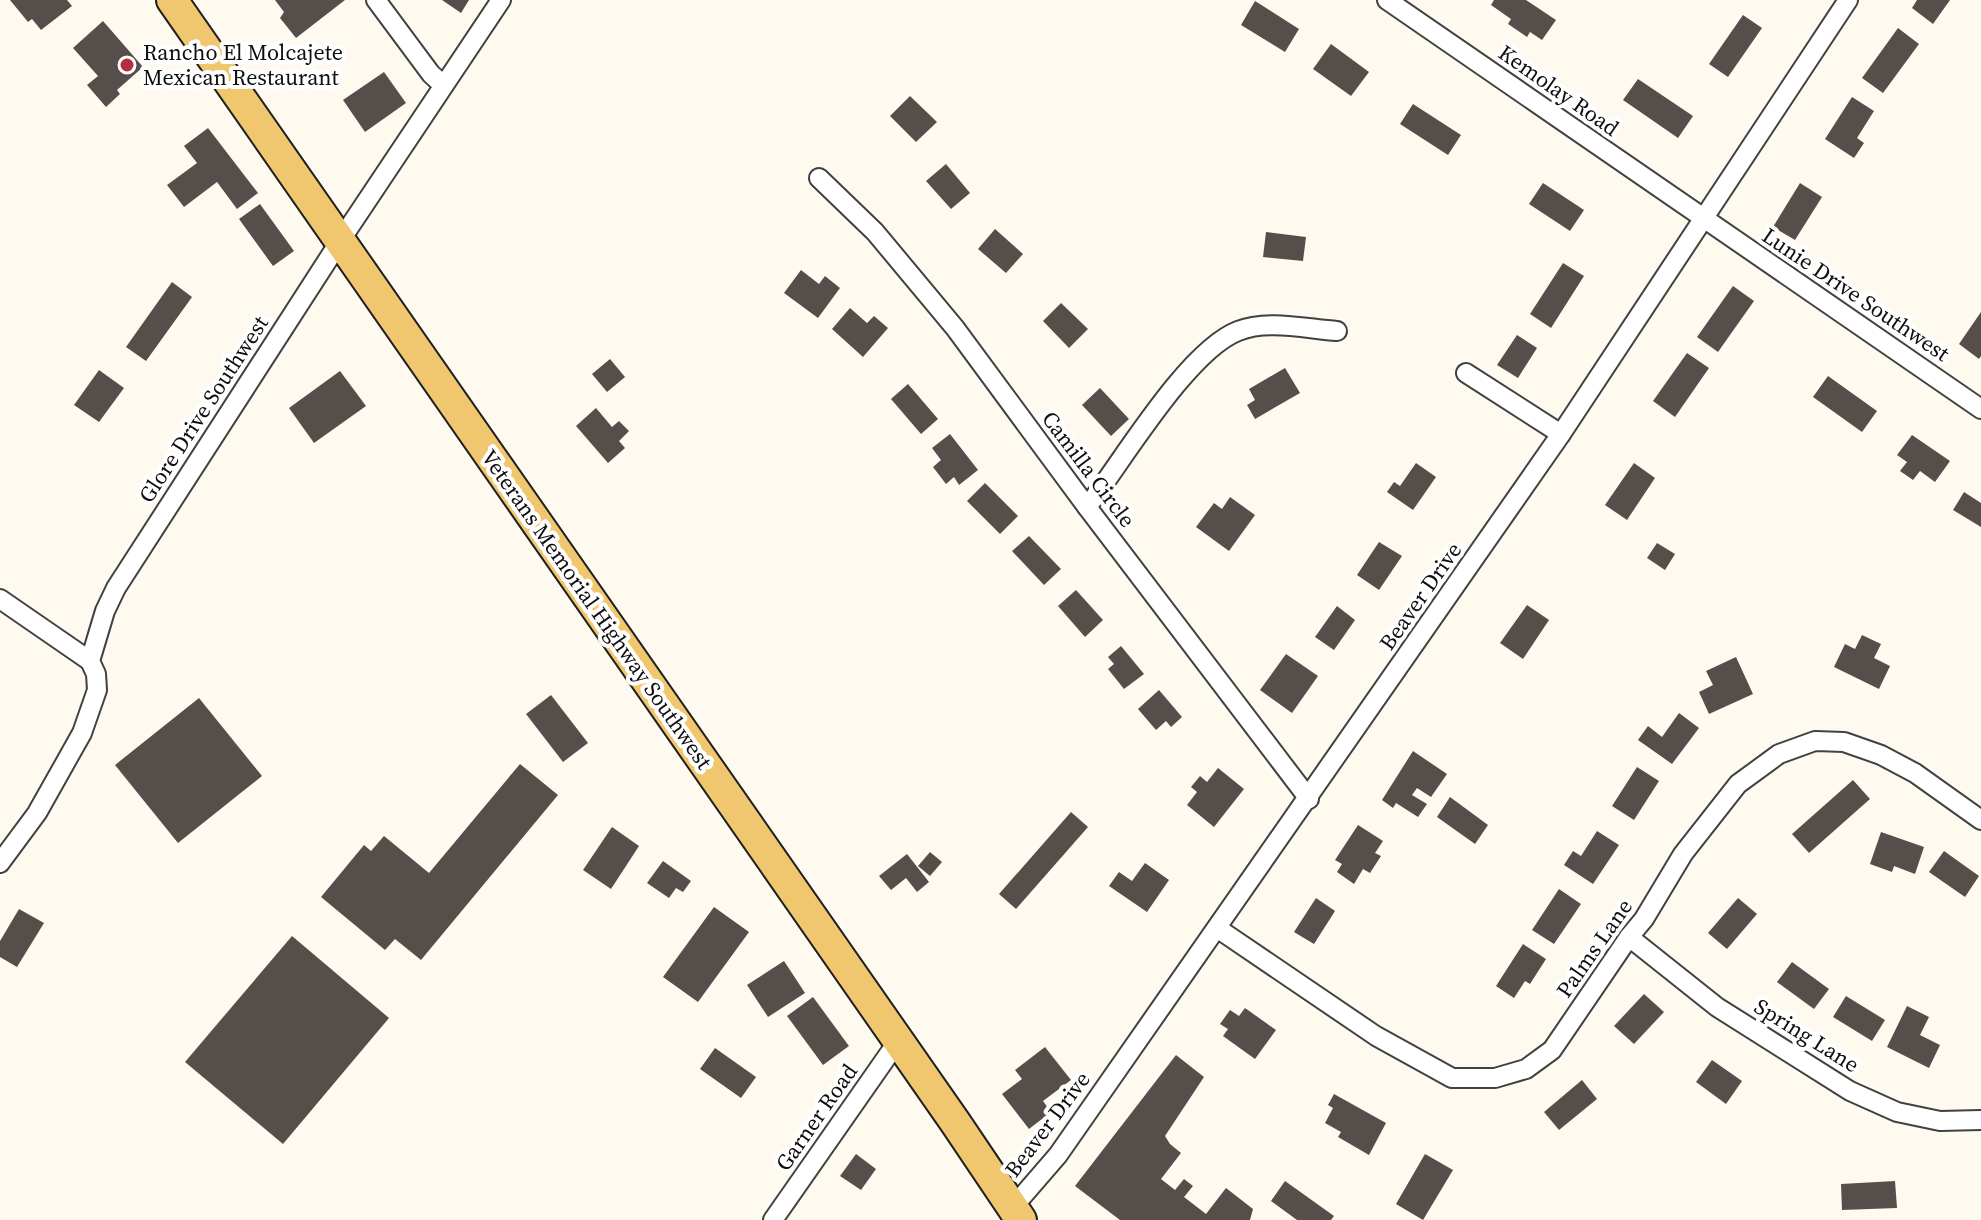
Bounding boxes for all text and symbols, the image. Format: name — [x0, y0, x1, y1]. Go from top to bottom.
place label: Rancho El Molcajete Mexican Restaurant — [143, 37, 343, 92]
street label: Kemolay Road — [1493, 37, 1626, 143]
marker: Rancho El Molcajete Mexican Restaurant — [118, 56, 136, 74]
street label: Lunie Drive Southwest — [1757, 220, 1956, 368]
street label: Glore Drive Southwest — [131, 309, 275, 508]
street label: Camilla Circle — [1035, 405, 1143, 533]
street label: Veterans Memorial Highway Southwest — [475, 443, 720, 775]
street label: Beaver Drive — [1372, 536, 1468, 656]
street label: Palms Lane — [1549, 893, 1639, 1003]
street label: Spring Lane — [1749, 991, 1865, 1079]
street label: Garner Road — [768, 1057, 864, 1176]
street label: Beaver Drive — [997, 1065, 1097, 1183]

